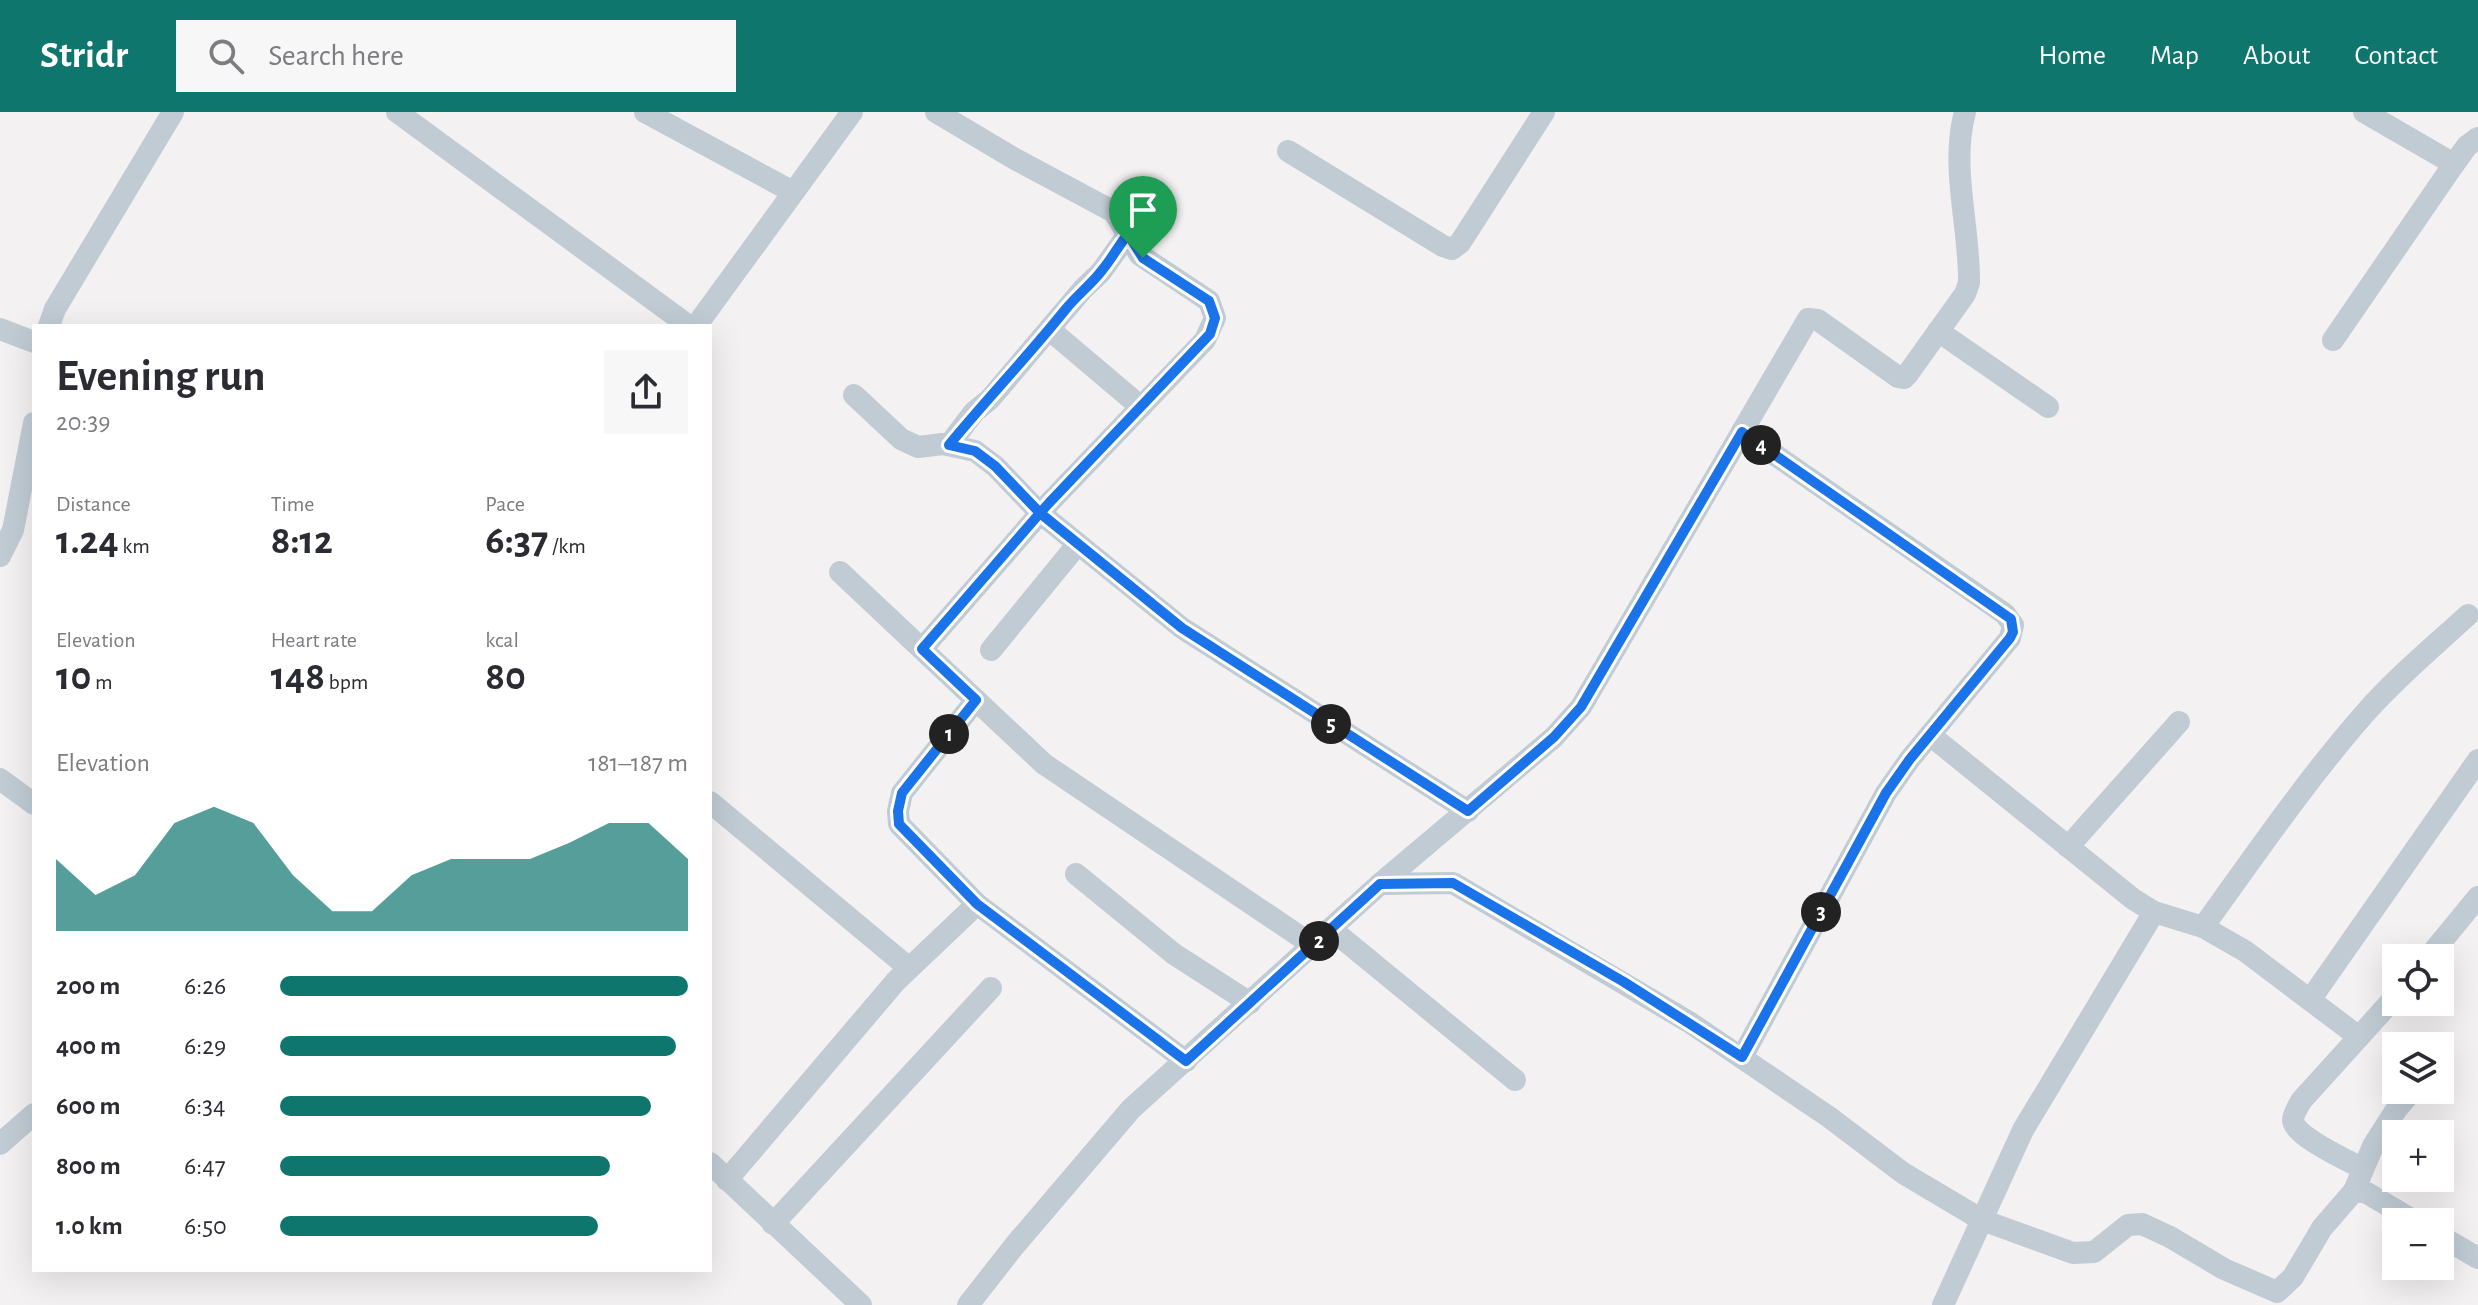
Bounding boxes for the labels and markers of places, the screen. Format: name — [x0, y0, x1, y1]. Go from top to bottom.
pin — [1109, 176, 1177, 258]
pin: 4 — [1741, 425, 1781, 465]
pin: 5 — [1311, 704, 1351, 744]
pin: 1 — [929, 714, 969, 754]
pin: 3 — [1801, 892, 1841, 932]
pin: 2 — [1299, 921, 1339, 961]

